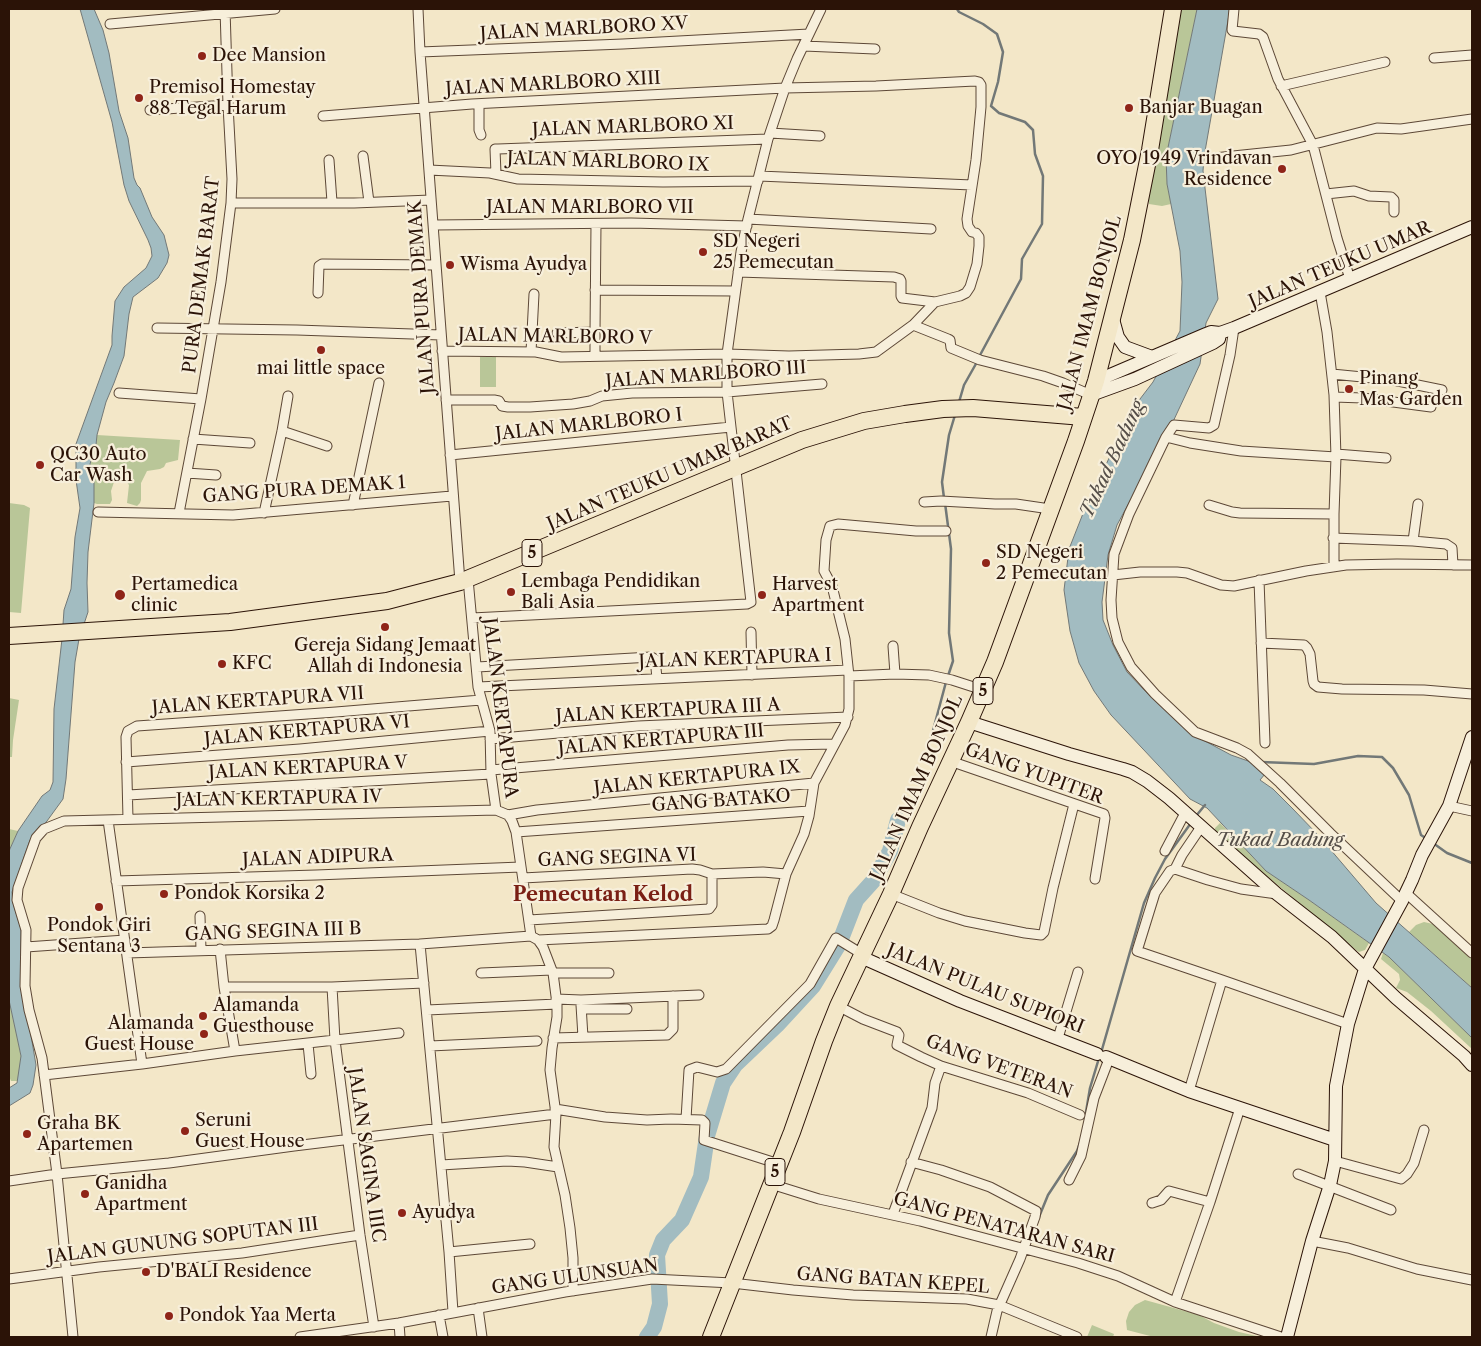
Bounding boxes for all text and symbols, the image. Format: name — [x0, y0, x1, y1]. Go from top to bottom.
street label: JALAN MARLBORO XV — [479, 13, 689, 45]
place label: Dee Mansion — [212, 45, 326, 67]
marker: Dee Mansion — [196, 50, 208, 62]
street label: JALAN MARLBORO XIII — [445, 68, 661, 100]
place label: Premisol Homestay 88 Tegal Harum — [149, 77, 316, 120]
marker: Premisol Homestay 88 Tegal Harum — [133, 92, 145, 104]
place label: Banjar Buagan — [1139, 97, 1263, 119]
marker: Banjar Buagan — [1123, 102, 1135, 114]
street label: JALAN MARLBORO XI — [532, 113, 734, 141]
street label: JALAN MARLBORO IX — [507, 148, 709, 176]
place label: OYO 1949 Vrindavan Residence — [1096, 148, 1272, 190]
marker: OYO 1949 Vrindavan Residence — [1276, 163, 1288, 175]
street label: PURA DEMAK BARAT — [179, 175, 225, 375]
street label: JALAN MARLBORO VII — [486, 197, 694, 219]
street label: JALAN PURA DEMAK — [404, 199, 440, 395]
street label: JALAN IMAM BONJOL — [1054, 213, 1126, 413]
street label: JALAN TEUKU UMAR — [1246, 217, 1434, 313]
place label: SD Negeri 25 Pemecutan — [713, 231, 834, 274]
marker: SD Negeri 25 Pemecutan — [697, 246, 709, 258]
place label: Wisma Ayudya — [460, 254, 587, 276]
marker: Wisma Ayudya — [444, 259, 456, 271]
street label: JALAN MARLBORO V — [458, 325, 652, 349]
marker: mai little space — [315, 344, 327, 356]
street label: JALAN MARLBORO III — [605, 357, 807, 393]
place label: mai little space — [257, 358, 385, 380]
place label: Pinang Mas Garden — [1359, 368, 1463, 410]
marker: Pinang Mas Garden — [1343, 383, 1355, 395]
water label: Tukad Badung — [1076, 396, 1150, 522]
street label: JALAN MARLBORO I — [494, 404, 684, 446]
street label: JALAN TEUKU UMAR BARAT — [544, 412, 796, 536]
place label: QC30 Auto Car Wash — [50, 444, 147, 486]
marker: QC30 Auto Car Wash — [34, 459, 46, 471]
street label: GANG PURA DEMAK 1 — [202, 472, 406, 508]
road number: 5 — [522, 540, 542, 566]
place label: SD Negeri 2 Pemecutan — [996, 542, 1107, 584]
marker: SD Negeri 2 Pemecutan — [980, 557, 992, 569]
place label: Lembaga Pendidikan Bali Asia — [521, 571, 700, 614]
place label: Pertamedica clinic — [131, 574, 238, 616]
place label: Harvest Apartment — [772, 574, 864, 616]
marker: Lembaga Pendidikan Bali Asia — [505, 586, 517, 598]
marker: Pertamedica clinic — [113, 588, 127, 602]
marker: Harvest Apartment — [756, 589, 768, 601]
street label: JALAN KERTAPURA — [478, 617, 522, 799]
marker: Gereja Sidang Jemaat Allah di Indonesia — [379, 621, 391, 633]
place label: Gereja Sidang Jemaat Allah di Indonesia — [294, 635, 476, 678]
street label: JALAN KERTAPURA I — [638, 645, 832, 673]
place label: KFC — [232, 653, 272, 675]
marker: KFC — [216, 658, 228, 670]
road number: 5 — [973, 678, 993, 704]
street label: JALAN KERTAPURA VII — [151, 683, 365, 719]
street label: JALAN IMAM BONJOL — [866, 692, 968, 884]
street label: JALAN KERTAPURA III A — [555, 694, 781, 728]
street label: JALAN KERTAPURA VI — [203, 711, 411, 751]
street label: JALAN KERTAPURA III — [557, 720, 765, 760]
street label: GANG YUPITER — [962, 739, 1106, 809]
street label: JALAN KERTAPURA V — [208, 752, 408, 784]
street label: JALAN KERTAPURA IX — [593, 756, 801, 800]
street label: GANG BATAKO — [651, 785, 791, 817]
street label: JALAN KERTAPURA IV — [176, 786, 382, 812]
water label: Tukad Badung — [1216, 830, 1344, 852]
street label: GANG SEGINA VI — [537, 844, 697, 872]
street label: JALAN ADIPURA — [242, 845, 394, 871]
place label: Pondok Korsika 2 — [174, 883, 325, 905]
district label: Pemecutan Kelod — [513, 883, 693, 907]
marker: Pondok Korsika 2 — [158, 888, 170, 900]
marker: Pondok Giri Sentana 3 — [93, 901, 105, 913]
place label: Pondok Giri Sentana 3 — [47, 915, 151, 958]
street label: GANG SEGINA III B — [184, 918, 362, 946]
street label: JALAN PULAU SUPIORI — [883, 939, 1087, 1039]
place label: Alamanda Guesthouse — [213, 995, 314, 1038]
marker: Alamanda Guesthouse — [197, 1010, 209, 1022]
place label: Alamanda Guest House — [84, 1013, 194, 1056]
marker: Alamanda Guest House — [198, 1028, 210, 1040]
street label: GANG VETERAN — [923, 1030, 1075, 1104]
street label: JALAN SAGINA IIIC — [343, 1066, 389, 1244]
place label: Seruni Guest House — [195, 1110, 305, 1152]
place label: Graha BK Apartemen — [37, 1113, 133, 1156]
marker: Seruni Guest House — [179, 1125, 191, 1137]
marker: Graha BK Apartemen — [21, 1128, 33, 1140]
road number: 5 — [765, 1158, 785, 1186]
place label: Ganidha Apartment — [95, 1173, 187, 1216]
marker: Ganidha Apartment — [79, 1188, 91, 1200]
street label: GANG PENATARAN SARI — [891, 1188, 1117, 1268]
place label: Ayudya — [412, 1202, 475, 1224]
marker: Ayudya — [396, 1207, 408, 1219]
street label: JALAN GUNUNG SOPUTAN III — [46, 1214, 320, 1268]
street label: GANG ULUNSUAN — [490, 1255, 660, 1299]
place label: D'BALI Residence — [156, 1261, 312, 1283]
street label: GANG BATAN KEPEL — [796, 1263, 990, 1299]
marker: D'BALI Residence — [140, 1266, 152, 1278]
place label: Pondok Yaa Merta — [179, 1305, 336, 1327]
marker: Pondok Yaa Merta — [163, 1310, 175, 1322]

